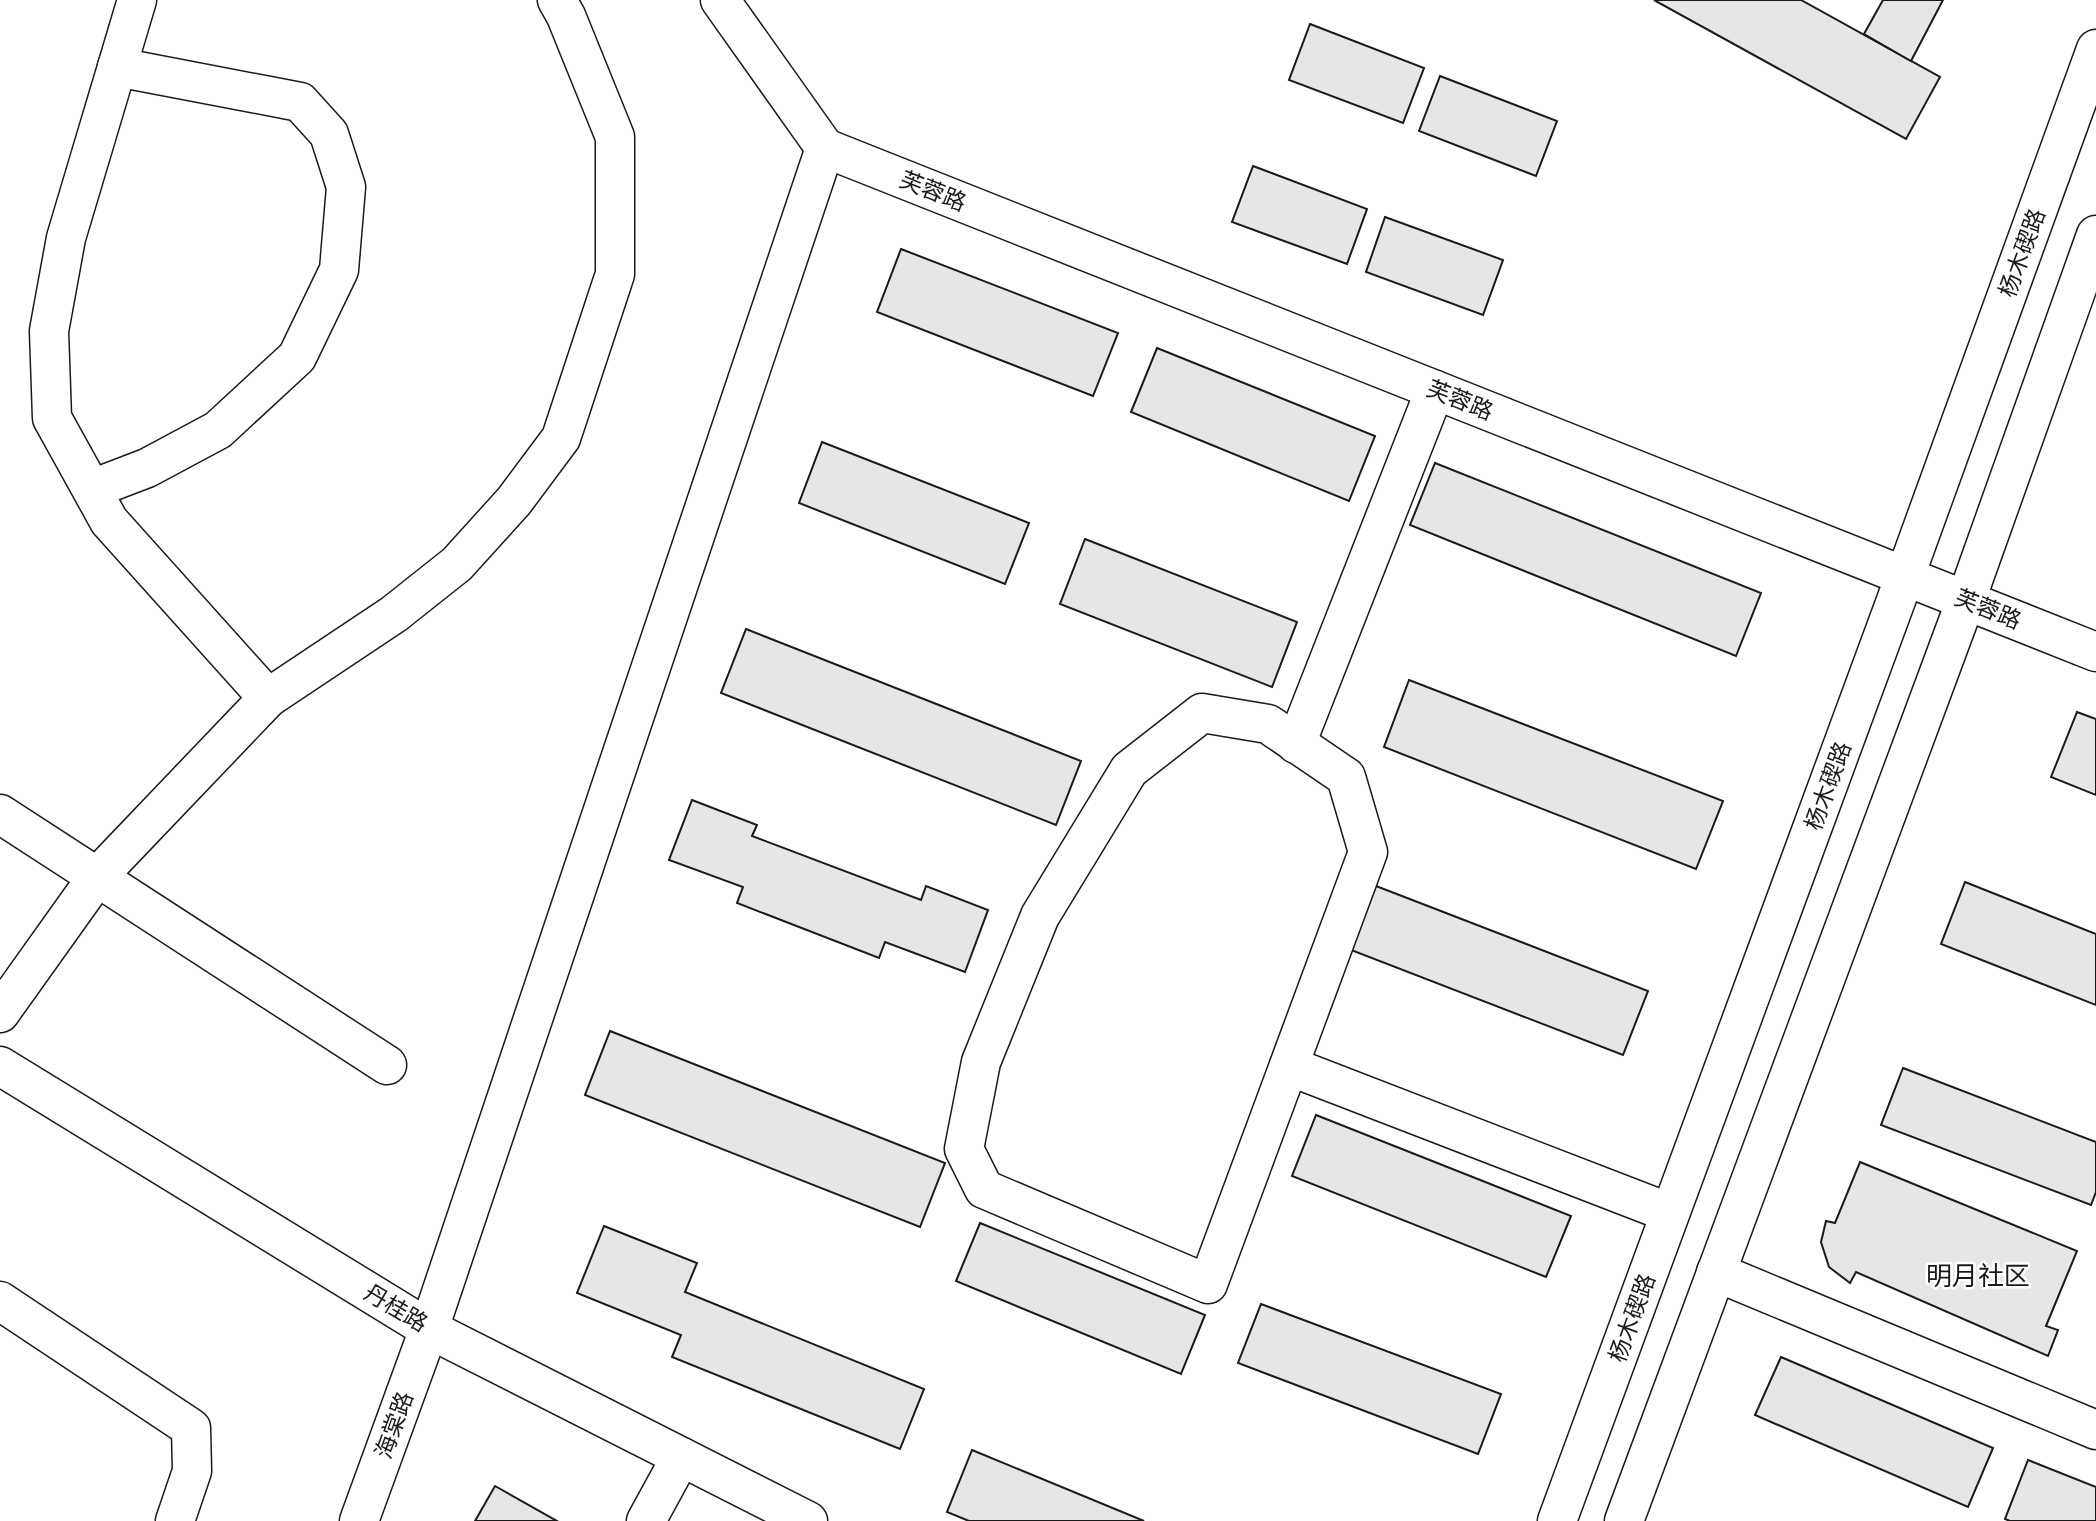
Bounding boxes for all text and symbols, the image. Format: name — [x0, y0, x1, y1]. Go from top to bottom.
street label: 芙蓉路 — [895, 162, 971, 218]
street label: 杨木碶路 — [1990, 204, 2052, 301]
street label: 芙蓉路 — [1422, 371, 1498, 427]
street label: 芙蓉路 — [1950, 580, 2026, 636]
street label: 杨木碶路 — [1796, 737, 1858, 834]
district label: 明月社区 — [1926, 1257, 2030, 1293]
street label: 杨木碶路 — [1600, 1269, 1662, 1366]
street label: 丹桂路 — [359, 1276, 434, 1339]
street label: 海棠路 — [366, 1387, 420, 1463]

